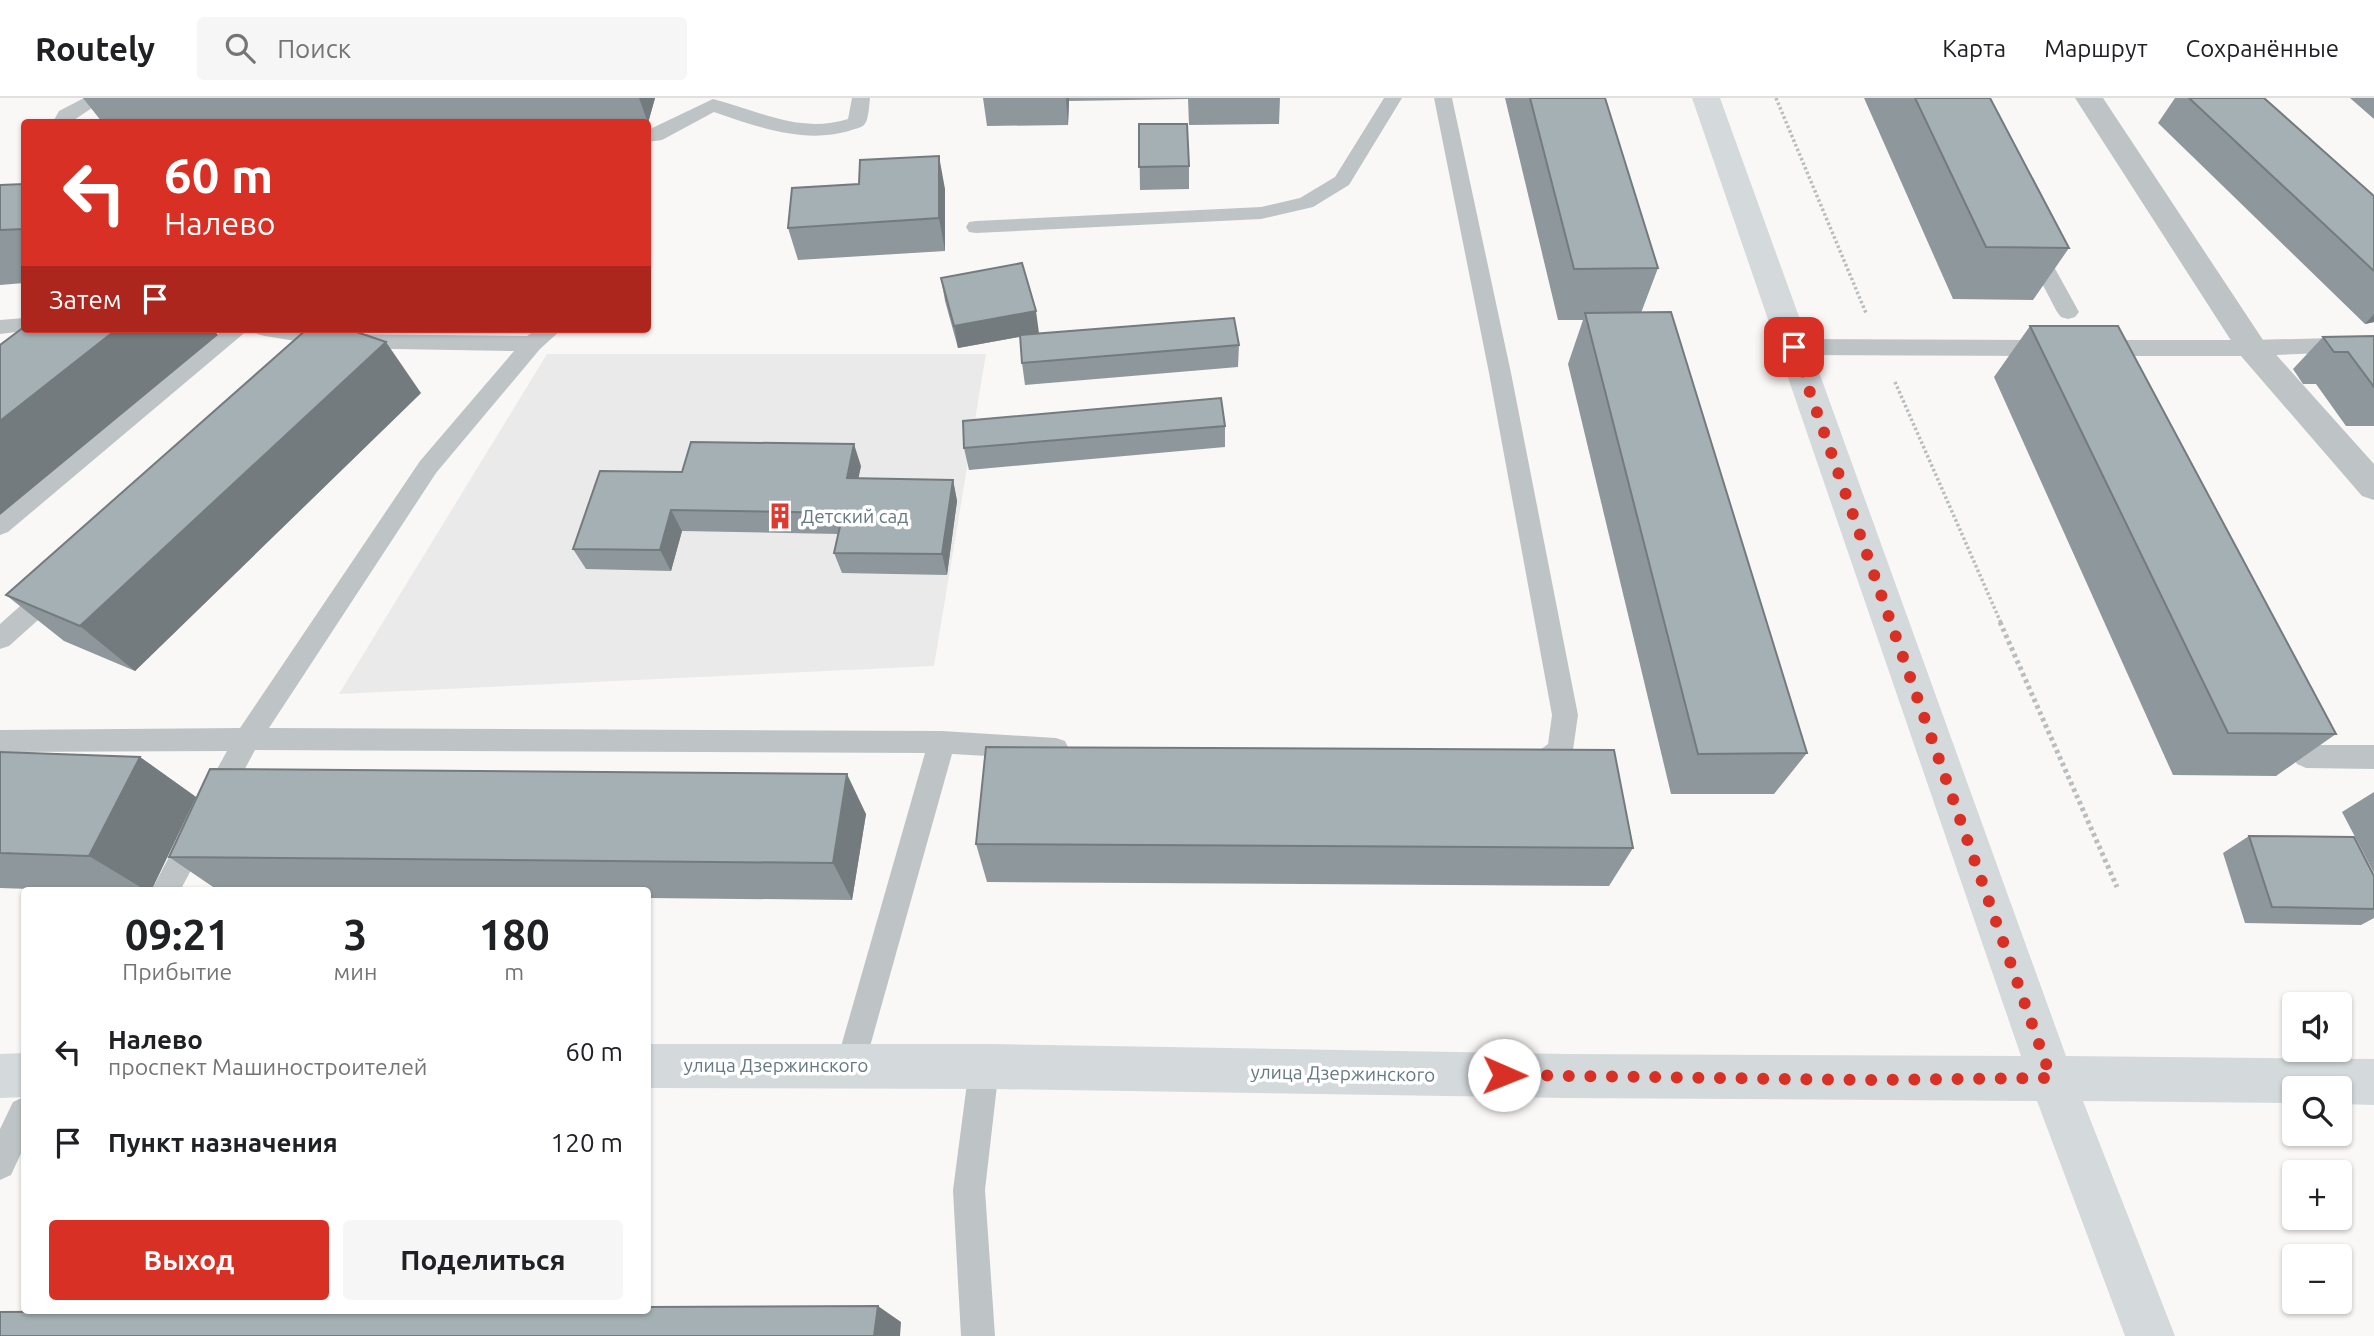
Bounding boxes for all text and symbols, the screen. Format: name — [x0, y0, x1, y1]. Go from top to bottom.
search box — [197, 17, 687, 80]
icon: search — [221, 29, 259, 67]
text: Routely — [35, 30, 155, 67]
text: Поиск — [277, 34, 351, 63]
text: Карта — [1942, 35, 2006, 62]
text: Маршрут — [2044, 35, 2148, 62]
text: Сохранённые — [2186, 35, 2339, 62]
icon: left — [49, 147, 140, 238]
text: 60 m — [164, 147, 273, 202]
text: Налево — [164, 205, 276, 241]
icon: arrive — [136, 280, 174, 318]
text: Затем — [49, 285, 122, 314]
pin — [1764, 317, 1824, 377]
icon: arrive — [1775, 328, 1813, 366]
building icon: Детский сад — [765, 501, 795, 531]
place label: Детский сад — [801, 505, 908, 527]
text: 09:21 — [125, 911, 230, 958]
text: 3 — [344, 911, 367, 958]
text: 180 — [479, 911, 550, 958]
text: Прибытие — [122, 959, 232, 984]
text: мин — [334, 959, 377, 984]
text: m — [504, 959, 524, 984]
map controls — [2282, 992, 2352, 1314]
button: sound — [2282, 992, 2352, 1062]
text: Налево — [108, 1025, 203, 1054]
icon: left — [49, 1033, 87, 1071]
text: 60 m — [565, 1037, 623, 1066]
position arrow — [1467, 1038, 1541, 1112]
text: проспект Машиностроителей — [108, 1054, 427, 1079]
street label: улица Дзержинского — [684, 1054, 868, 1076]
street label: улица Дзержинского — [1250, 1060, 1436, 1086]
button: search — [2282, 1076, 2352, 1146]
icon: arrive — [49, 1124, 87, 1162]
text: Пункт назначения — [108, 1128, 338, 1157]
text: 120 m — [551, 1128, 623, 1157]
button: + — [2282, 1160, 2352, 1230]
button: Выход — [49, 1220, 329, 1300]
button: Поделиться — [343, 1220, 623, 1300]
button: − — [2282, 1244, 2352, 1314]

